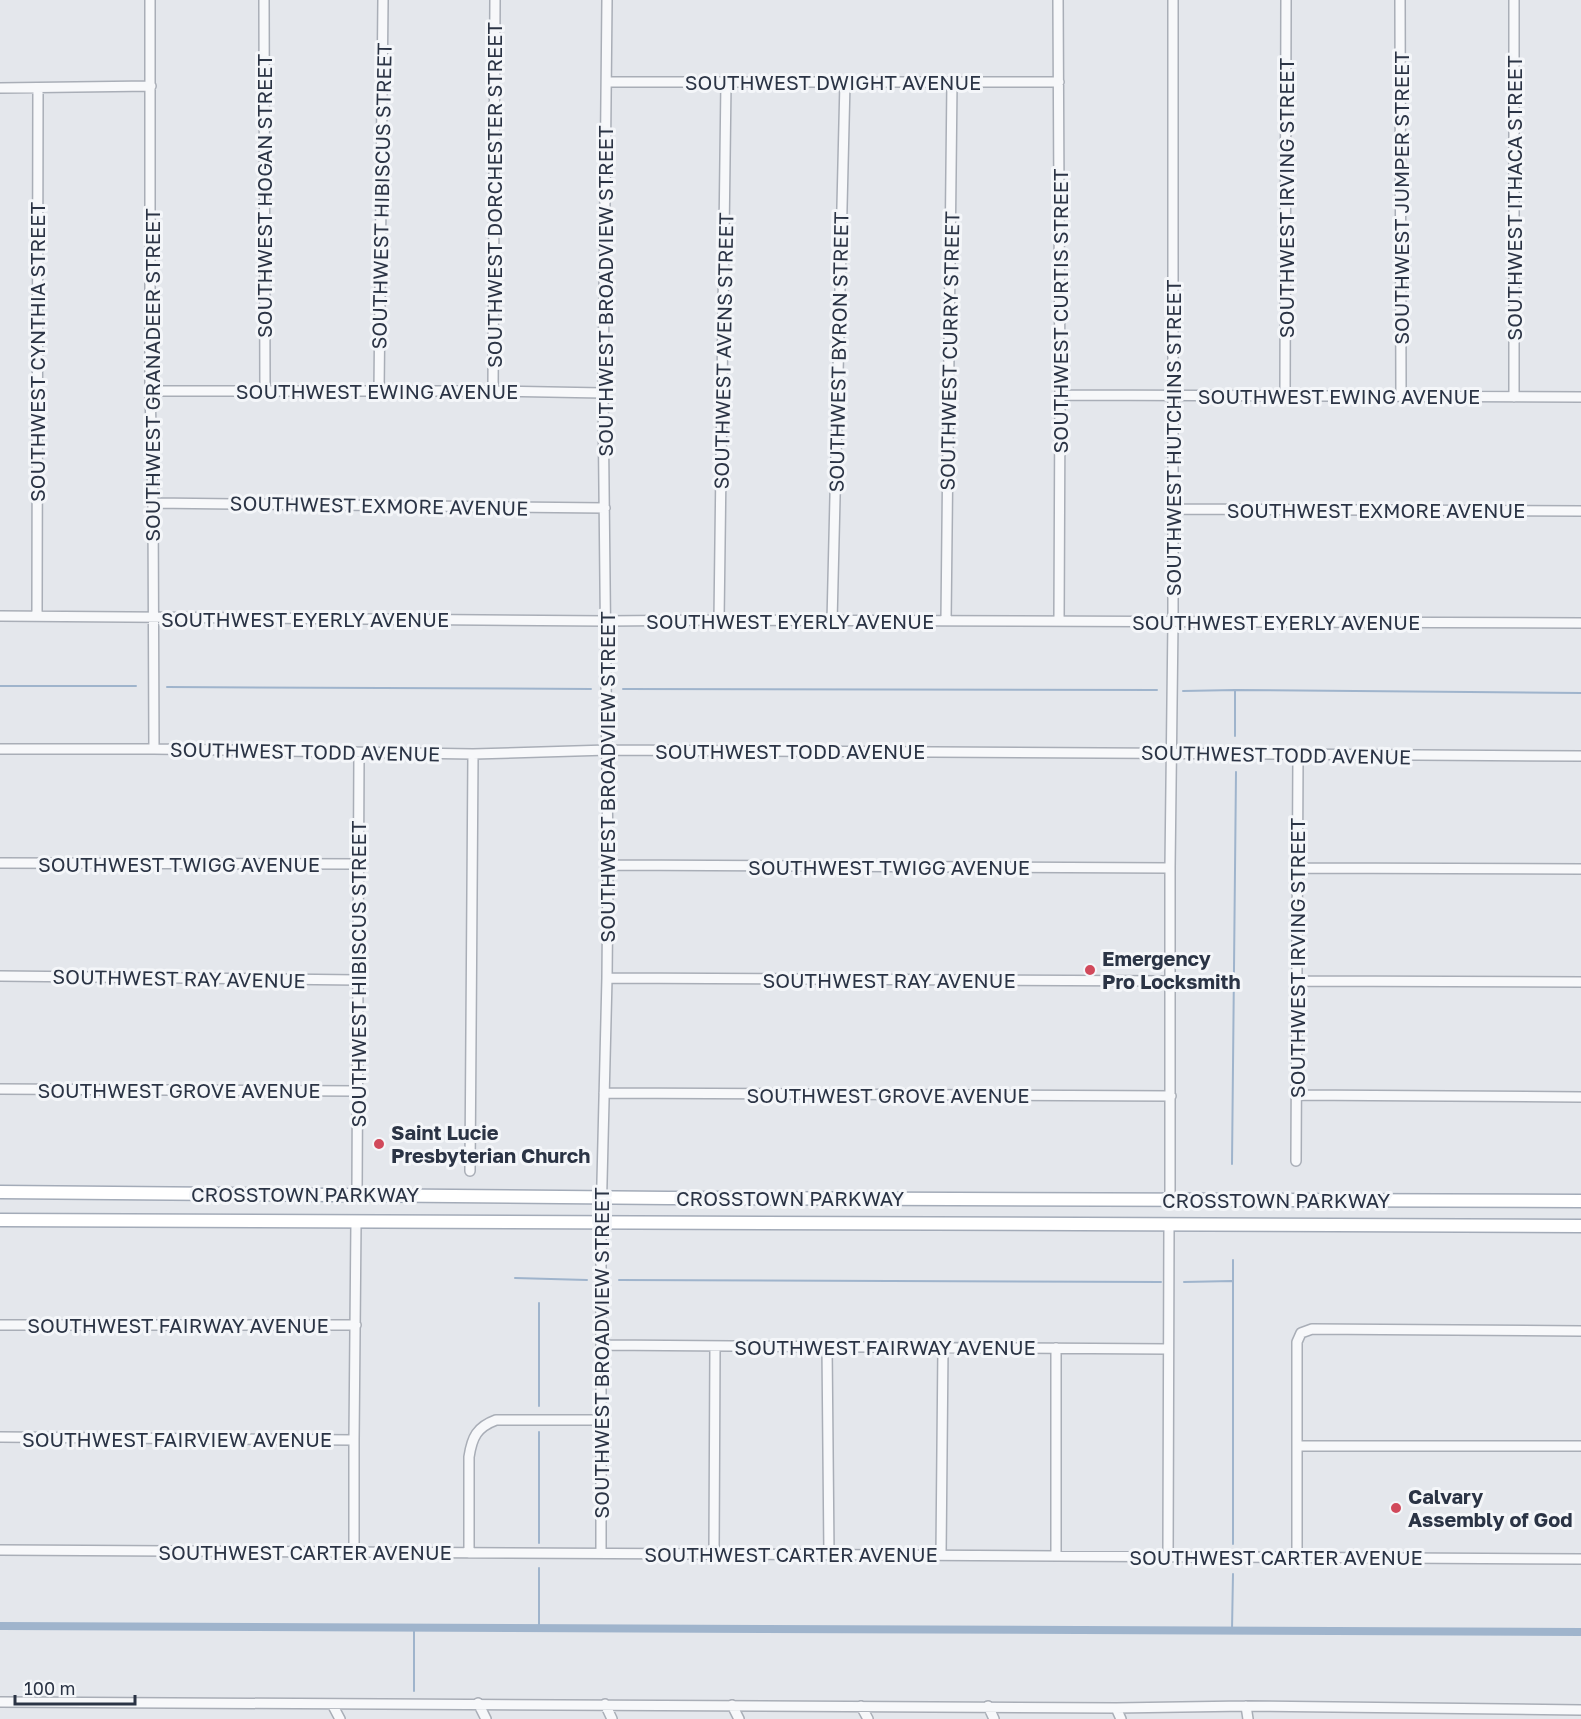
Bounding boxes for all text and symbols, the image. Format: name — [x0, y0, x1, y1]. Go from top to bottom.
street label: SOUTHWEST DORCHESTER STREET — [482, 22, 506, 368]
street label: SOUTHWEST HIBISCUS STREET — [366, 42, 396, 350]
street label: SOUTHWEST JUMPER STREET — [1389, 51, 1413, 345]
street label: SOUTHWEST HOGAN STREET — [252, 54, 276, 338]
street label: SOUTHWEST ITHACA STREET — [1502, 55, 1526, 341]
street label: SOUTHWEST IRVING STREET — [1274, 58, 1298, 338]
street label: SOUTHWEST DWIGHT AVENUE — [685, 70, 981, 94]
street label: SOUTHWEST BROADVIEW STREET — [593, 125, 617, 457]
street label: SOUTHWEST CURTIS STREET — [1048, 169, 1072, 453]
street label: SOUTHWEST CYNTHIA STREET — [25, 202, 49, 502]
street label: SOUTHWEST GRANADEER STREET — [140, 208, 164, 542]
street label: SOUTHWEST BYRON STREET — [824, 211, 852, 493]
street label: SOUTHWEST CURRY STREET — [935, 211, 963, 491]
street label: SOUTHWEST AVENS STREET — [709, 212, 737, 490]
street label: SOUTHWEST HUTCHINS STREET — [1161, 280, 1185, 596]
street label: SOUTHWEST EWING AVENUE — [236, 379, 518, 403]
street label: SOUTHWEST EWING AVENUE — [1198, 384, 1480, 408]
street label: SOUTHWEST EXMORE AVENUE — [230, 490, 528, 520]
street label: SOUTHWEST EXMORE AVENUE — [1227, 498, 1525, 522]
street label: SOUTHWEST EYERLY AVENUE — [161, 607, 449, 631]
street label: SOUTHWEST EYERLY AVENUE — [646, 609, 934, 633]
street label: SOUTHWEST EYERLY AVENUE — [1132, 610, 1420, 634]
street label: SOUTHWEST BROADVIEW STREET — [595, 611, 619, 943]
street label: SOUTHWEST TODD AVENUE — [170, 737, 440, 765]
street label: SOUTHWEST TODD AVENUE — [655, 739, 925, 763]
street label: SOUTHWEST TODD AVENUE — [1141, 740, 1411, 768]
street label: SOUTHWEST IRVING STREET — [1285, 818, 1309, 1098]
street label: SOUTHWEST HIBISCUS STREET — [346, 821, 370, 1127]
street label: SOUTHWEST TWIGG AVENUE — [38, 852, 320, 876]
street label: SOUTHWEST TWIGG AVENUE — [748, 855, 1030, 879]
place label: Emergency Pro Locksmith — [1102, 946, 1241, 993]
marker: Emergency Pro Locksmith — [1083, 963, 1097, 977]
street label: SOUTHWEST RAY AVENUE — [52, 964, 306, 992]
street label: SOUTHWEST RAY AVENUE — [762, 968, 1016, 992]
street label: SOUTHWEST GROVE AVENUE — [37, 1078, 321, 1102]
street label: SOUTHWEST GROVE AVENUE — [746, 1083, 1030, 1107]
place label: Saint Lucie Presbyterian Church — [391, 1120, 590, 1167]
marker: Saint Lucie Presbyterian Church — [372, 1137, 386, 1151]
street label: CROSSTOWN PARKWAY — [191, 1182, 419, 1206]
street label: CROSSTOWN PARKWAY — [676, 1186, 904, 1210]
street label: SOUTHWEST BROADVIEW STREET — [589, 1187, 613, 1519]
street label: CROSSTOWN PARKWAY — [1162, 1188, 1390, 1212]
street label: SOUTHWEST FAIRWAY AVENUE — [27, 1313, 329, 1337]
street label: SOUTHWEST FAIRWAY AVENUE — [734, 1335, 1036, 1359]
street label: SOUTHWEST FAIRVIEW AVENUE — [22, 1427, 332, 1451]
place label: Calvary Assembly of God — [1408, 1484, 1573, 1531]
marker: Calvary Assembly of God — [1389, 1501, 1403, 1515]
street label: SOUTHWEST CARTER AVENUE — [158, 1540, 452, 1564]
street label: SOUTHWEST CARTER AVENUE — [644, 1542, 938, 1566]
street label: SOUTHWEST CARTER AVENUE — [1129, 1545, 1423, 1569]
scale bar — [15, 1668, 135, 1706]
text: 100 m — [24, 1677, 75, 1699]

